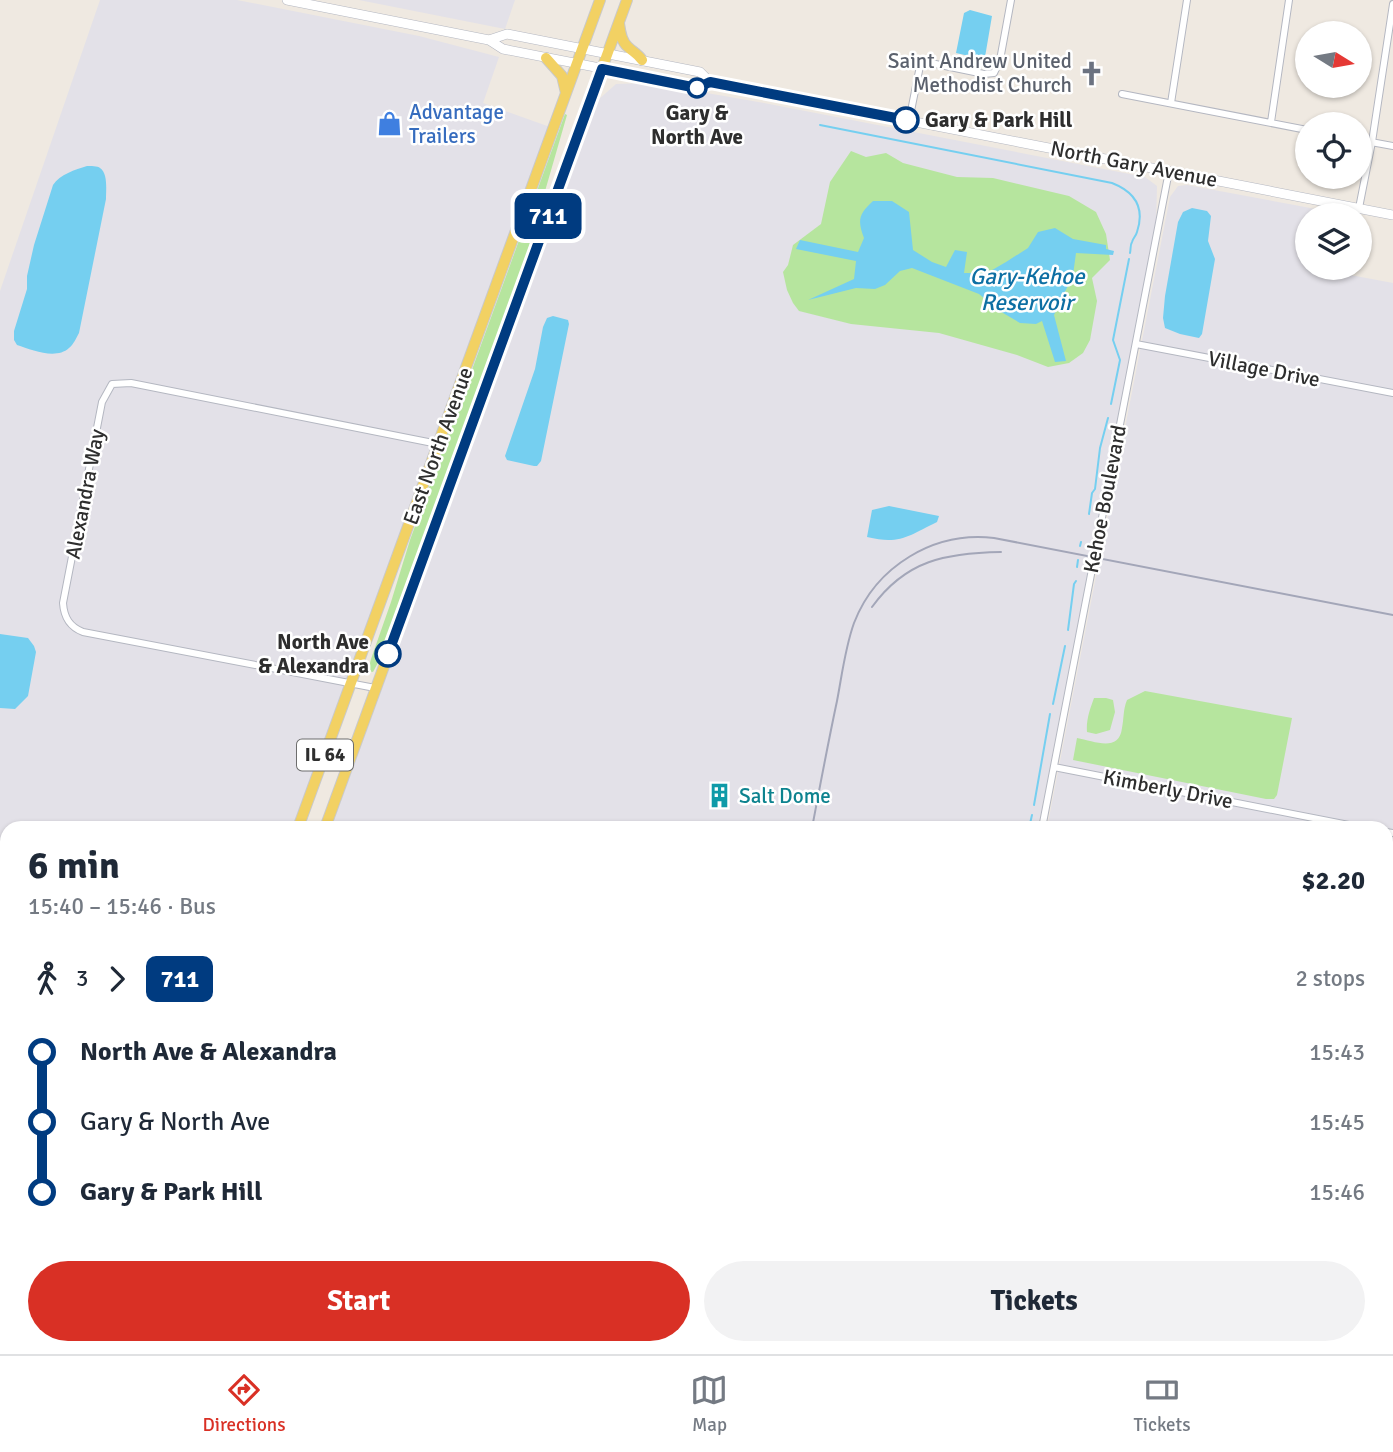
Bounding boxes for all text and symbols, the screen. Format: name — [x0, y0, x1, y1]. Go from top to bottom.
north arrow — [1295, 21, 1372, 98]
map controls — [1295, 21, 1372, 280]
place label: Saint Andrew United Methodist Church — [888, 48, 1072, 98]
church icon: Saint Andrew United Methodist Church — [1078, 59, 1106, 87]
marker: Gary & North Ave — [687, 78, 707, 98]
place label: Advantage Trailers — [409, 99, 504, 149]
place label: Gary & North Ave — [651, 100, 743, 150]
marker: Gary & Park Hill — [893, 107, 919, 133]
place label: Gary & Park Hill — [925, 107, 1073, 133]
shop icon: Advantage Trailers — [375, 110, 403, 138]
button: locate — [1295, 112, 1372, 189]
street label: North Gary Avenue — [1048, 135, 1220, 193]
line badge: 711 — [508, 193, 588, 239]
text: 711 — [529, 201, 567, 231]
button: layers — [1295, 203, 1372, 280]
water label: Gary-Kehoe Reservoir — [969, 262, 1086, 317]
street label: Village Drive — [1206, 345, 1322, 393]
street label: East North Avenue — [397, 364, 479, 528]
street label: Kehoe Boulevard — [1078, 423, 1132, 575]
street label: Alexandra Way — [60, 427, 110, 561]
place label: North Ave & Alexandra — [258, 629, 369, 679]
marker: North Ave & Alexandra — [375, 641, 401, 667]
road number: IL 64 — [297, 740, 353, 770]
street label: Kimberly Drive — [1101, 764, 1235, 814]
building icon: Salt Dome — [705, 782, 733, 810]
place label: Salt Dome — [739, 783, 831, 809]
text: 6 min — [28, 842, 120, 889]
text: $2.20 — [1301, 865, 1365, 897]
text: 15:40 – 15:46 · Bus — [28, 892, 216, 921]
icon: walk — [28, 960, 66, 998]
icon: forward — [98, 960, 136, 998]
text: 3 — [76, 964, 88, 993]
text: 711 — [160, 964, 199, 994]
text: 2 stops — [1295, 964, 1365, 993]
text: North Ave & Alexandra — [80, 1036, 337, 1068]
text: 15:43 — [1309, 1038, 1365, 1067]
text: Gary & North Ave — [80, 1106, 270, 1138]
text: 15:45 — [1309, 1108, 1365, 1137]
text: Gary & Park Hill — [80, 1176, 262, 1208]
text: 15:46 — [1309, 1178, 1365, 1207]
button: Start — [28, 1261, 690, 1341]
button: Tickets — [704, 1261, 1365, 1341]
tab: Directions — [202, 1371, 286, 1437]
tab: Map — [690, 1371, 728, 1437]
tab: Tickets — [1133, 1371, 1191, 1437]

